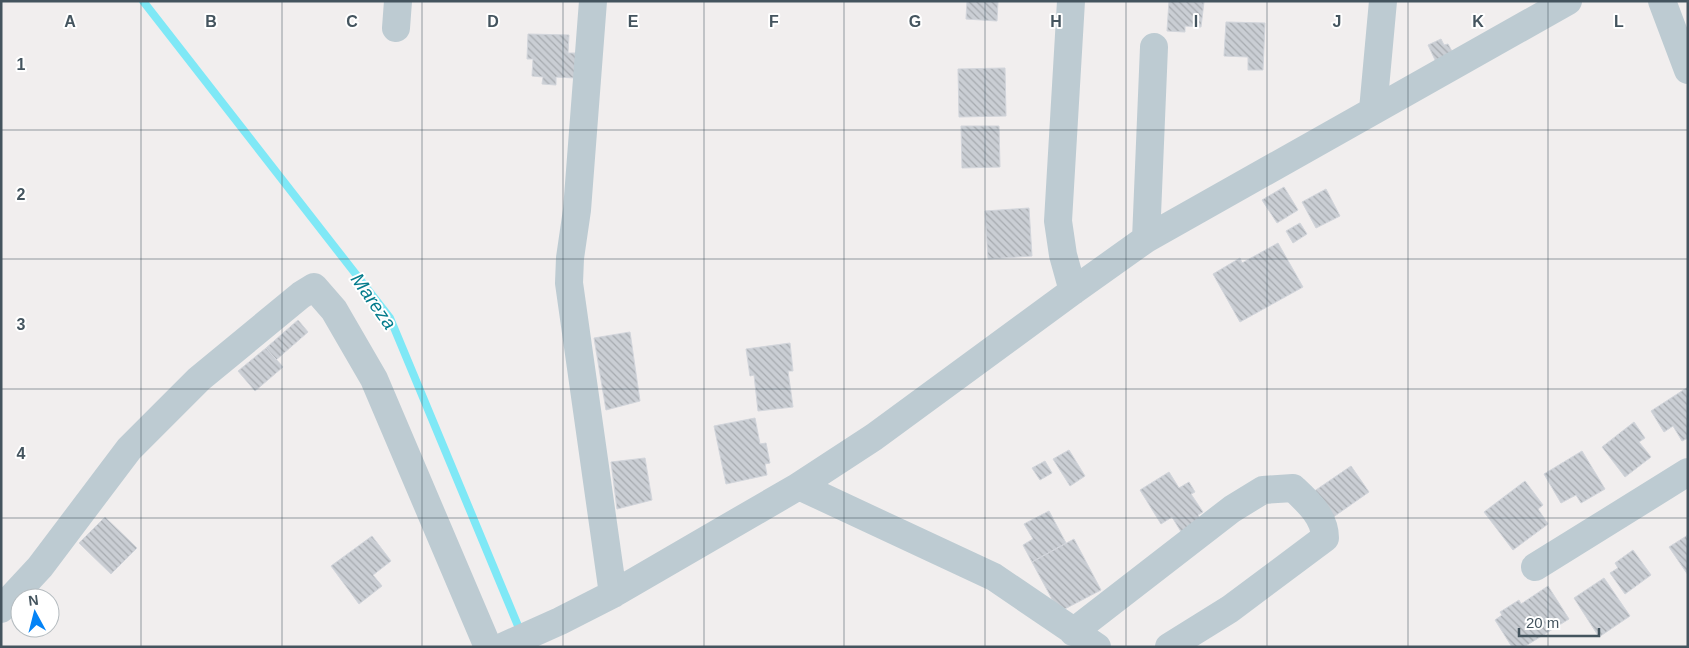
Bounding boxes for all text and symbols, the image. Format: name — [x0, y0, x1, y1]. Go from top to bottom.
text: A — [64, 13, 76, 30]
text: B — [205, 13, 217, 30]
text: C — [346, 13, 358, 30]
text: D — [487, 13, 499, 30]
text: E — [628, 13, 639, 30]
text: F — [769, 13, 779, 30]
text: G — [909, 13, 921, 30]
text: H — [1050, 13, 1062, 30]
text: I — [1194, 13, 1198, 30]
text: J — [1333, 13, 1341, 30]
text: K — [1472, 13, 1484, 30]
text: L — [1614, 13, 1624, 30]
text: 1 — [17, 56, 26, 73]
text: 2 — [17, 186, 26, 203]
water label: Mareza — [347, 269, 400, 333]
text: 3 — [17, 316, 26, 333]
text: 4 — [17, 445, 26, 462]
north arrow — [10, 588, 60, 638]
text: N — [27, 592, 39, 609]
scale bar — [1519, 606, 1599, 638]
text: 20 m — [1526, 614, 1559, 631]

